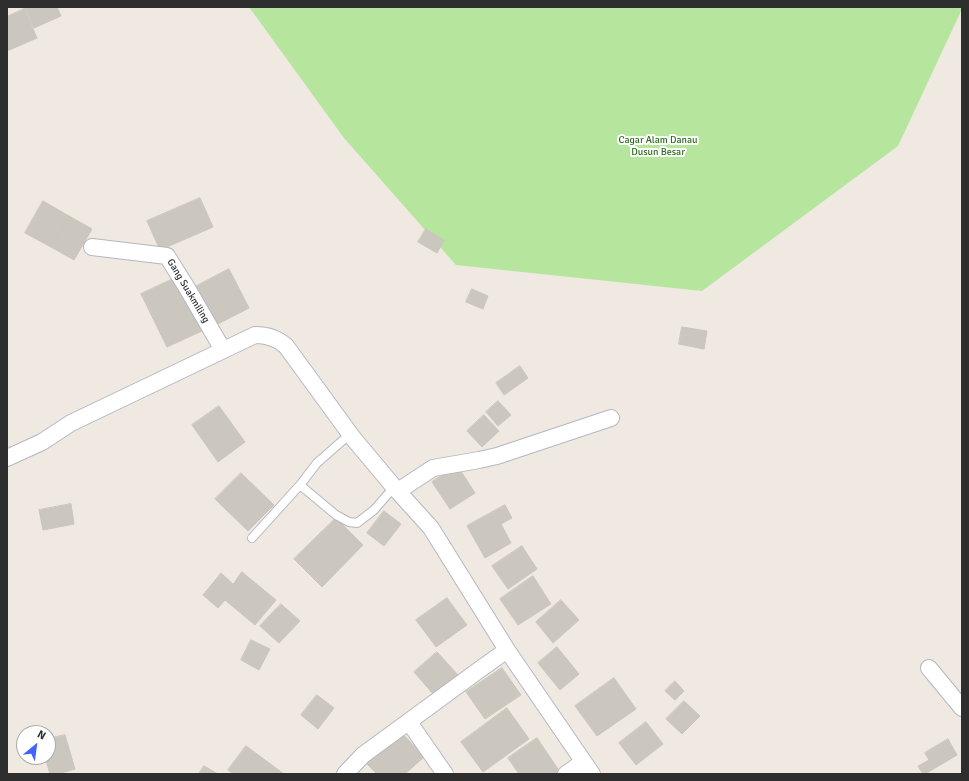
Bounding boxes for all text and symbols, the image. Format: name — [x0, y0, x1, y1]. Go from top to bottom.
park label: Cagar Alam Danau Dusun Besar — [619, 134, 697, 158]
street label: Gang Suakmiling — [164, 257, 212, 325]
north arrow — [16, 725, 56, 765]
text: N — [35, 727, 48, 742]

